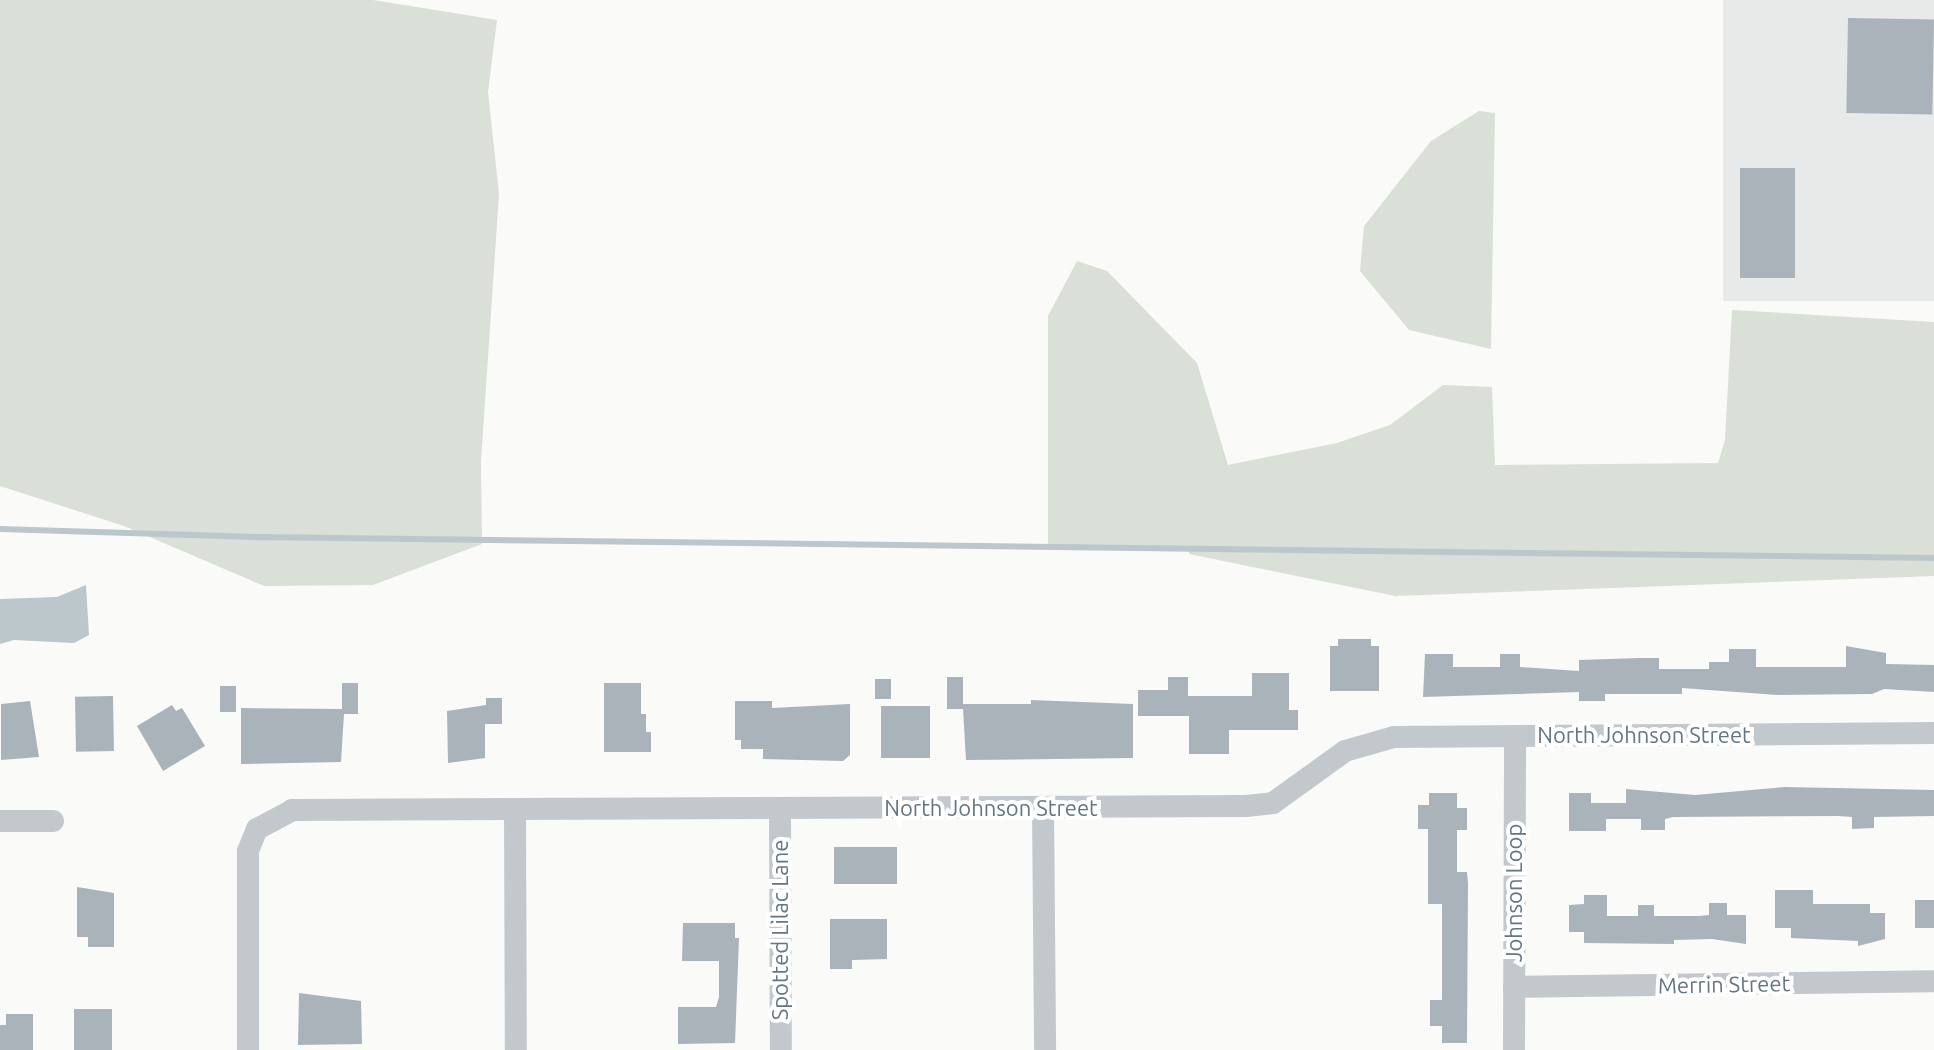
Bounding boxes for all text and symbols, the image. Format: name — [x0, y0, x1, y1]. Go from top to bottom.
street label: North Johnson Street — [1537, 722, 1751, 748]
street label: North Johnson Street — [884, 795, 1098, 821]
street label: Johnson Loop — [1501, 824, 1527, 962]
street label: Spotted Lilac Lane — [767, 840, 793, 1020]
street label: Merrin Street — [1658, 970, 1790, 998]

